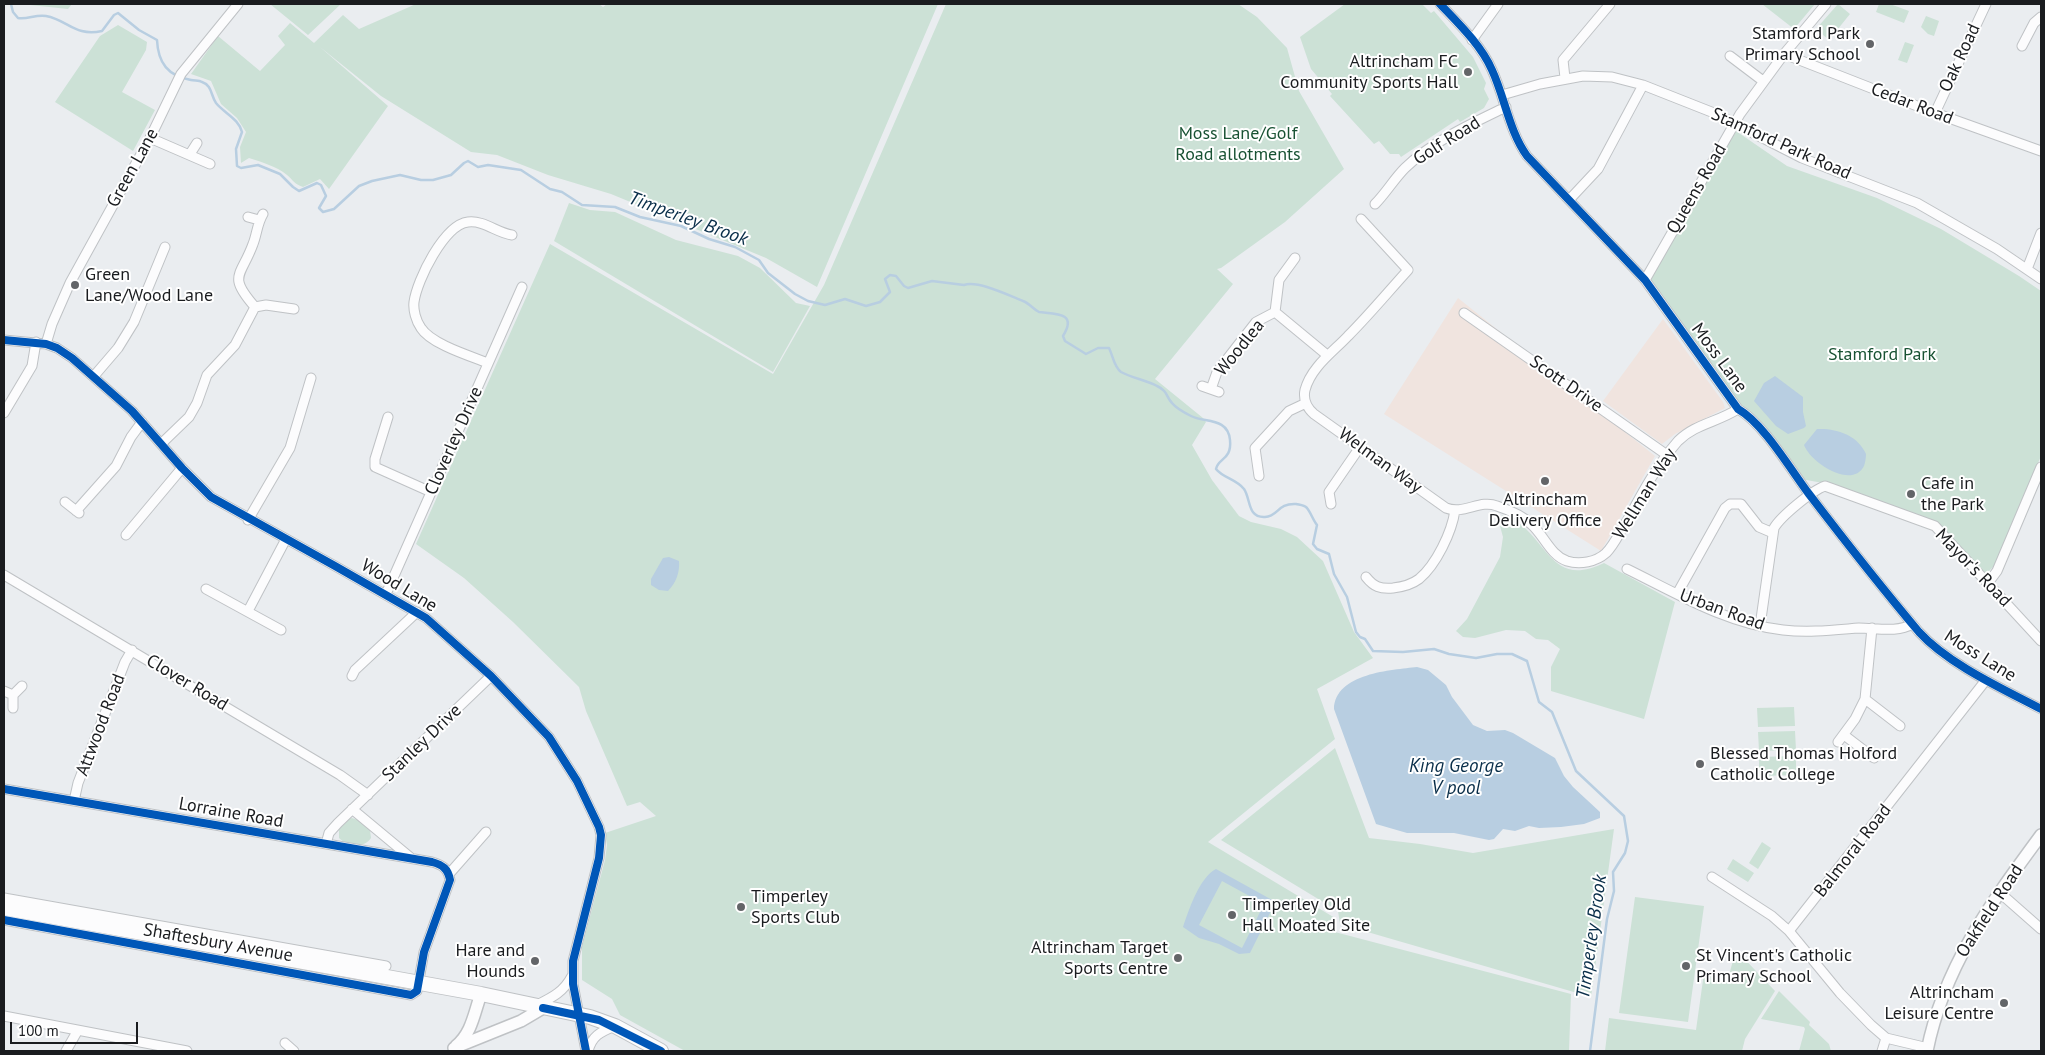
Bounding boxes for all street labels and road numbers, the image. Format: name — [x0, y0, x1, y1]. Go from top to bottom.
street label: Oak Road — [1935, 20, 1985, 96]
street label: Cedar Road — [1868, 78, 1956, 130]
street label: Stamford Park Road — [1708, 103, 1854, 185]
street label: Golf Road — [1410, 112, 1484, 170]
street label: Green Lane — [103, 125, 163, 211]
street label: Queens Road — [1663, 140, 1731, 238]
street label: Woodlea — [1211, 315, 1269, 381]
street label: Moss Lane — [1687, 319, 1751, 397]
street label: Scott Drive — [1525, 351, 1607, 417]
street label: Cloverley Drive — [420, 384, 488, 498]
street label: Welman Way — [1334, 423, 1426, 499]
street label: Wellman Way — [1608, 444, 1682, 544]
street label: Mayor's Road — [1930, 524, 2016, 612]
street label: Wood Lane — [357, 555, 441, 617]
street label: Urban Road — [1676, 585, 1768, 635]
street label: Moss Lane — [1940, 625, 2020, 687]
street label: Clover Road — [142, 650, 232, 716]
street label: Attwood Road — [72, 671, 130, 779]
street label: Stanley Drive — [378, 700, 466, 786]
street label: Lorraine Road — [177, 793, 285, 833]
street label: Balmoral Road — [1810, 800, 1896, 902]
street label: Oakfield Road — [1952, 860, 2028, 962]
street label: Shaftesbury Avenue — [142, 919, 294, 967]

